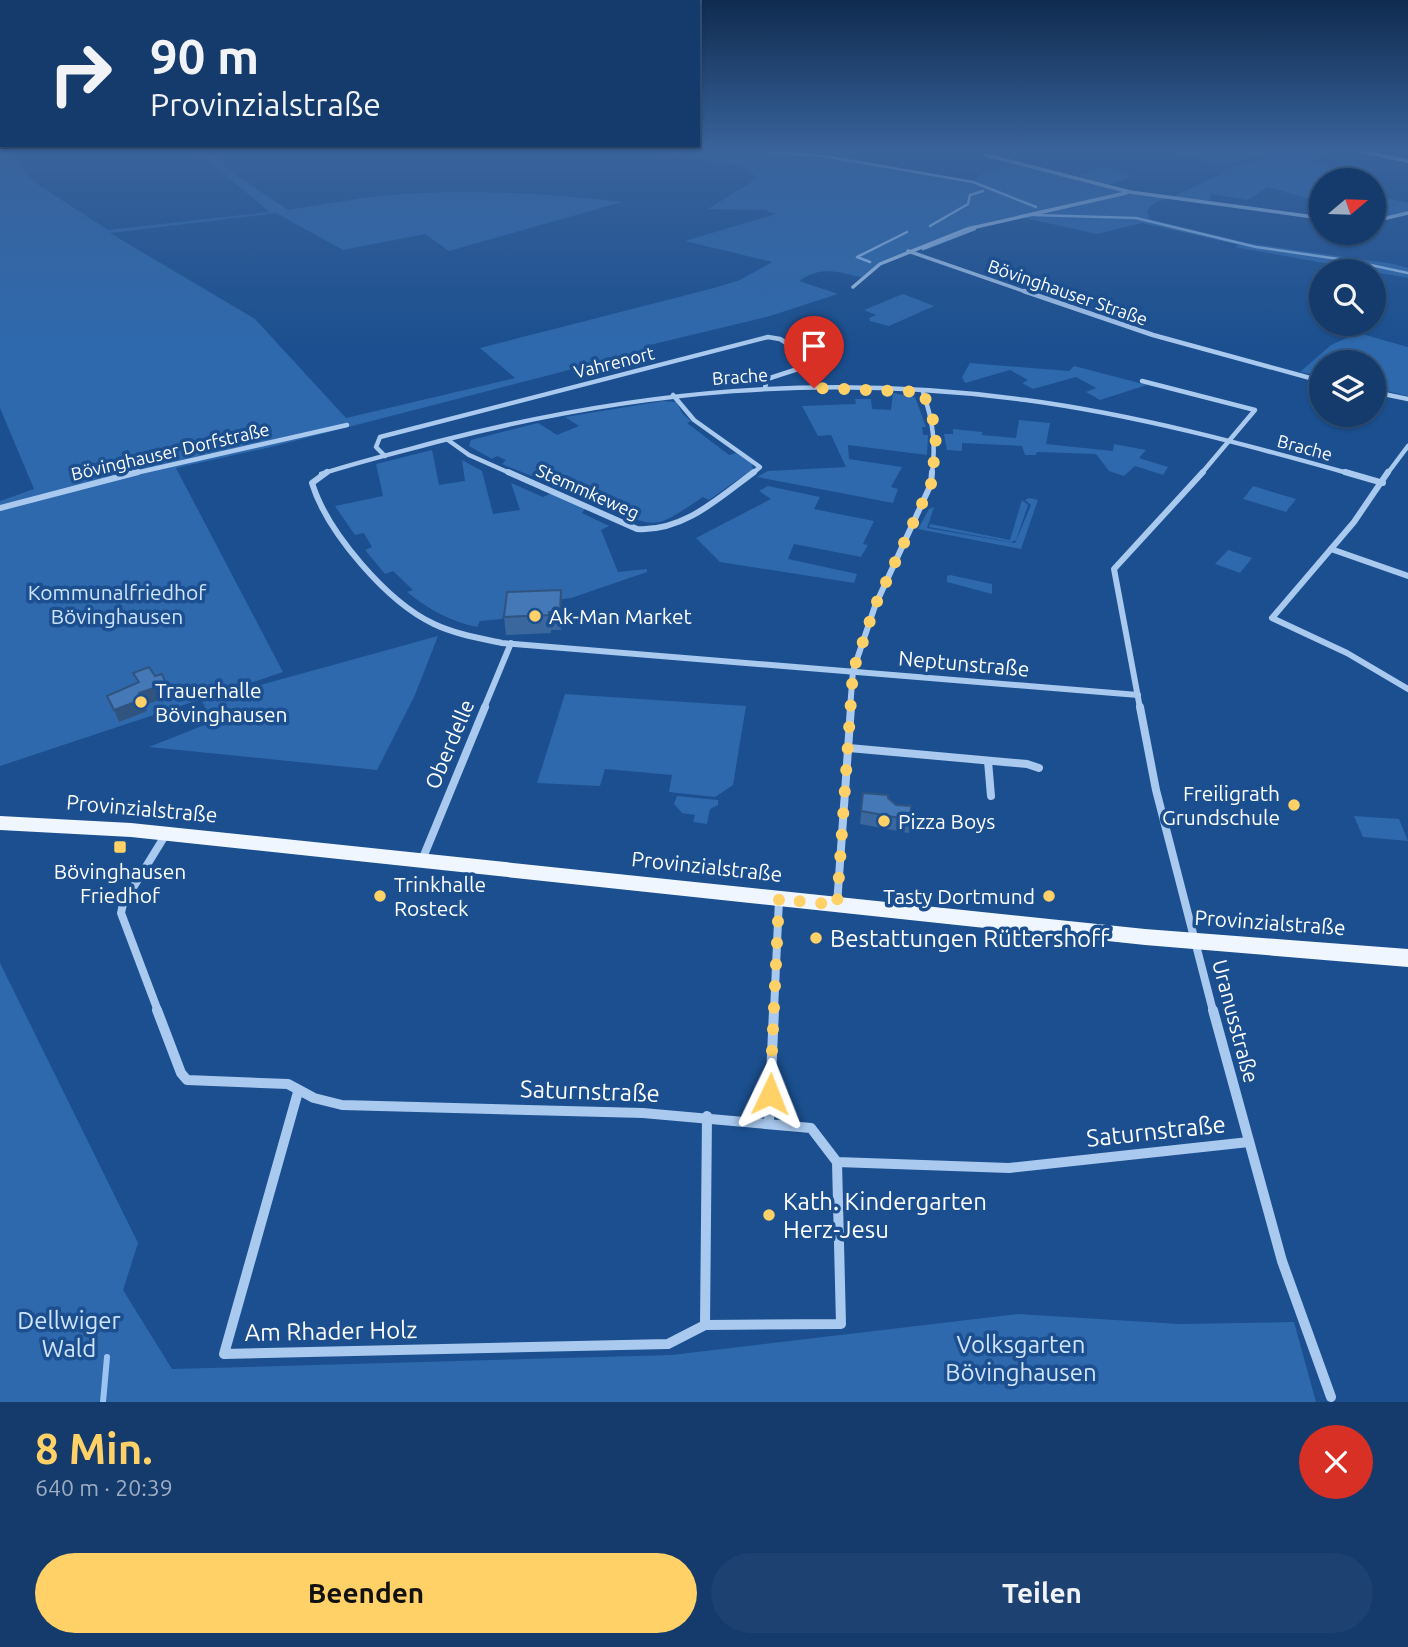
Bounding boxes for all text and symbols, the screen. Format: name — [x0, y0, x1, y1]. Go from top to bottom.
icon: right — [35, 28, 126, 119]
text: 90 m — [150, 28, 259, 83]
text: Provinzialstraße — [150, 86, 381, 122]
north arrow — [1309, 168, 1386, 245]
map controls — [1309, 168, 1386, 427]
street label: Bövinghauser Straße — [986, 255, 1150, 329]
button: search — [1309, 259, 1386, 336]
pin — [784, 316, 844, 388]
icon: arrive — [795, 327, 833, 365]
street label: Vahrenort — [572, 342, 656, 382]
button: layers — [1309, 350, 1386, 427]
street label: Brache — [711, 364, 769, 388]
street label: Bövinghauser Dorfstraße — [69, 418, 271, 484]
street label: Brache — [1275, 430, 1335, 464]
street label: Stemmkeweg — [533, 459, 643, 523]
park label: Kommunalfriedhof Bövinghausen — [28, 580, 207, 628]
place label: Ak-Man Market — [549, 604, 692, 628]
marker: Ak-Man Market — [527, 608, 543, 624]
street label: Neptunstraße — [897, 645, 1031, 681]
place label: Trauerhalle Bövinghausen — [155, 678, 287, 726]
marker: Trauerhalle Bövinghausen — [133, 694, 149, 710]
street label: Oberdelle — [419, 696, 479, 792]
place label: Freiligrath Grundschule — [1162, 781, 1280, 829]
street label: Provinzialstraße — [65, 789, 219, 827]
marker: Freiligrath Grundschule — [1286, 797, 1302, 813]
place label: Pizza Boys — [898, 809, 995, 833]
marker: Pizza Boys — [876, 813, 892, 829]
marker: Bövinghausen Friedhof — [112, 839, 128, 855]
street label: Provinzialstraße — [630, 846, 784, 886]
place label: Bövinghausen Friedhof — [54, 859, 186, 907]
place label: Trinkhalle Rosteck — [394, 872, 486, 920]
place label: Tasty Dortmund — [883, 884, 1035, 908]
marker: Trinkhalle Rosteck — [372, 888, 388, 904]
marker: Tasty Dortmund — [1041, 888, 1057, 904]
street label: Provinzialstraße — [1194, 905, 1346, 939]
place label: Bestattungen Rüttershoff — [830, 925, 1110, 952]
marker: Bestattungen Rüttershoff — [808, 930, 824, 946]
street label: Uranusstraße — [1208, 957, 1264, 1085]
position arrow — [733, 1057, 807, 1131]
street label: Saturnstraße — [520, 1075, 660, 1107]
street label: Saturnstraße — [1085, 1110, 1227, 1152]
place label: Kath. Kindergarten Herz-Jesu — [783, 1188, 987, 1243]
marker: Kath. Kindergarten Herz-Jesu — [761, 1207, 777, 1223]
park label: Dellwiger Wald — [17, 1307, 121, 1362]
street label: Am Rhader Holz — [244, 1316, 418, 1346]
park label: Volksgarten Bövinghausen — [945, 1331, 1097, 1386]
text: 8 Min. — [35, 1425, 153, 1472]
button: close — [1299, 1425, 1373, 1499]
text: 640 m · 20:39 — [35, 1475, 173, 1500]
button: Beenden — [35, 1553, 697, 1633]
button: Teilen — [711, 1553, 1373, 1633]

